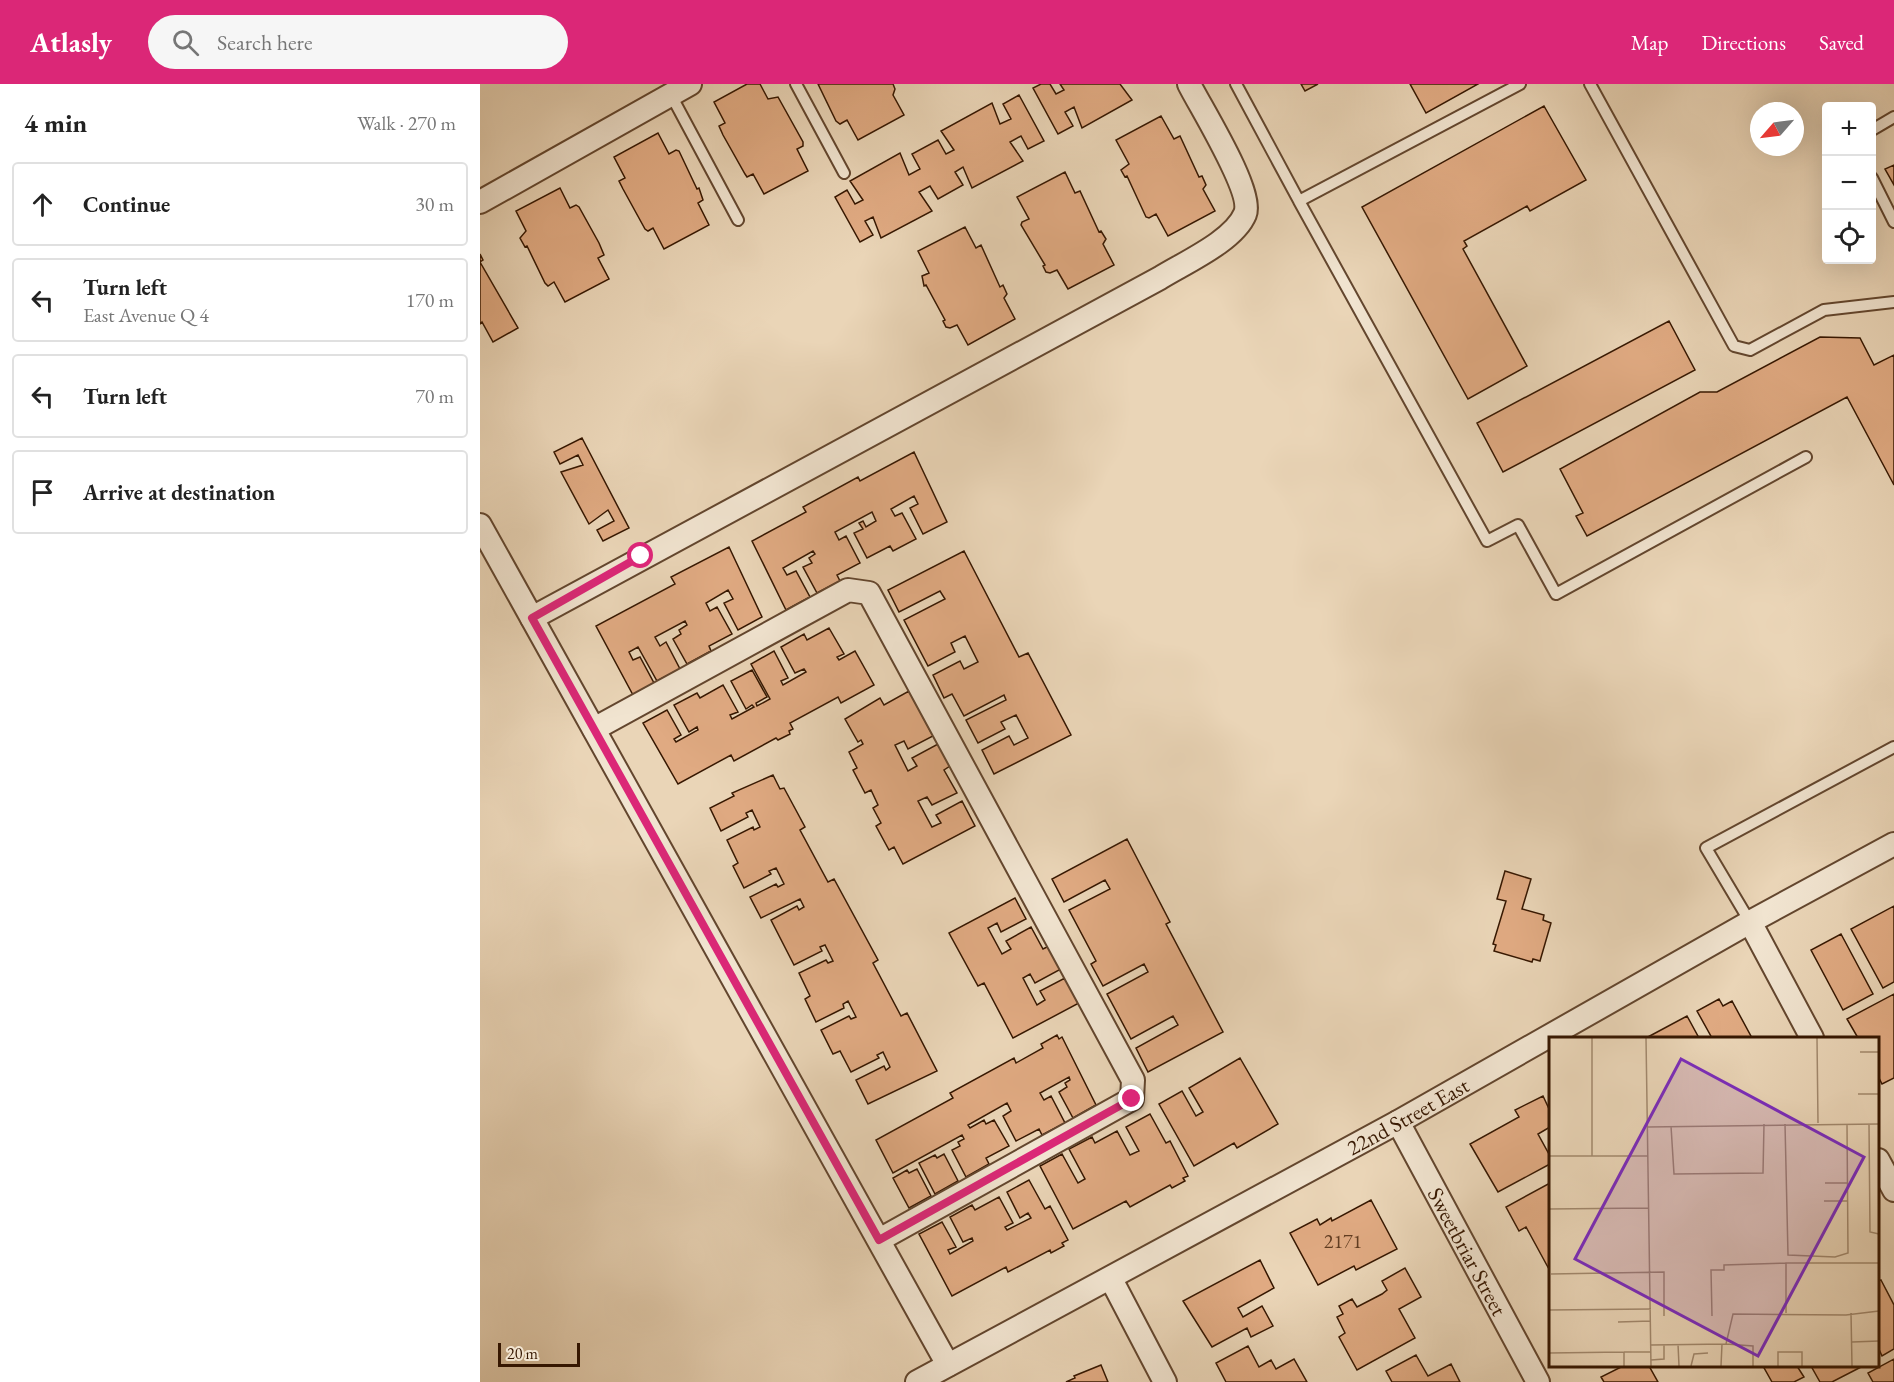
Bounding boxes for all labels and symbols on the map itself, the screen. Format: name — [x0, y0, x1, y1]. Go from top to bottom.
north arrow — [1750, 102, 1804, 156]
route start — [627, 542, 653, 568]
inset map — [1549, 1037, 1879, 1367]
street label: 22nd Street East — [1341, 1071, 1474, 1162]
route end — [1118, 1085, 1144, 1111]
street label: Sweetbriar Street — [1421, 1182, 1514, 1321]
house number: 2171 — [1324, 1228, 1362, 1254]
scale bar — [498, 1340, 580, 1368]

